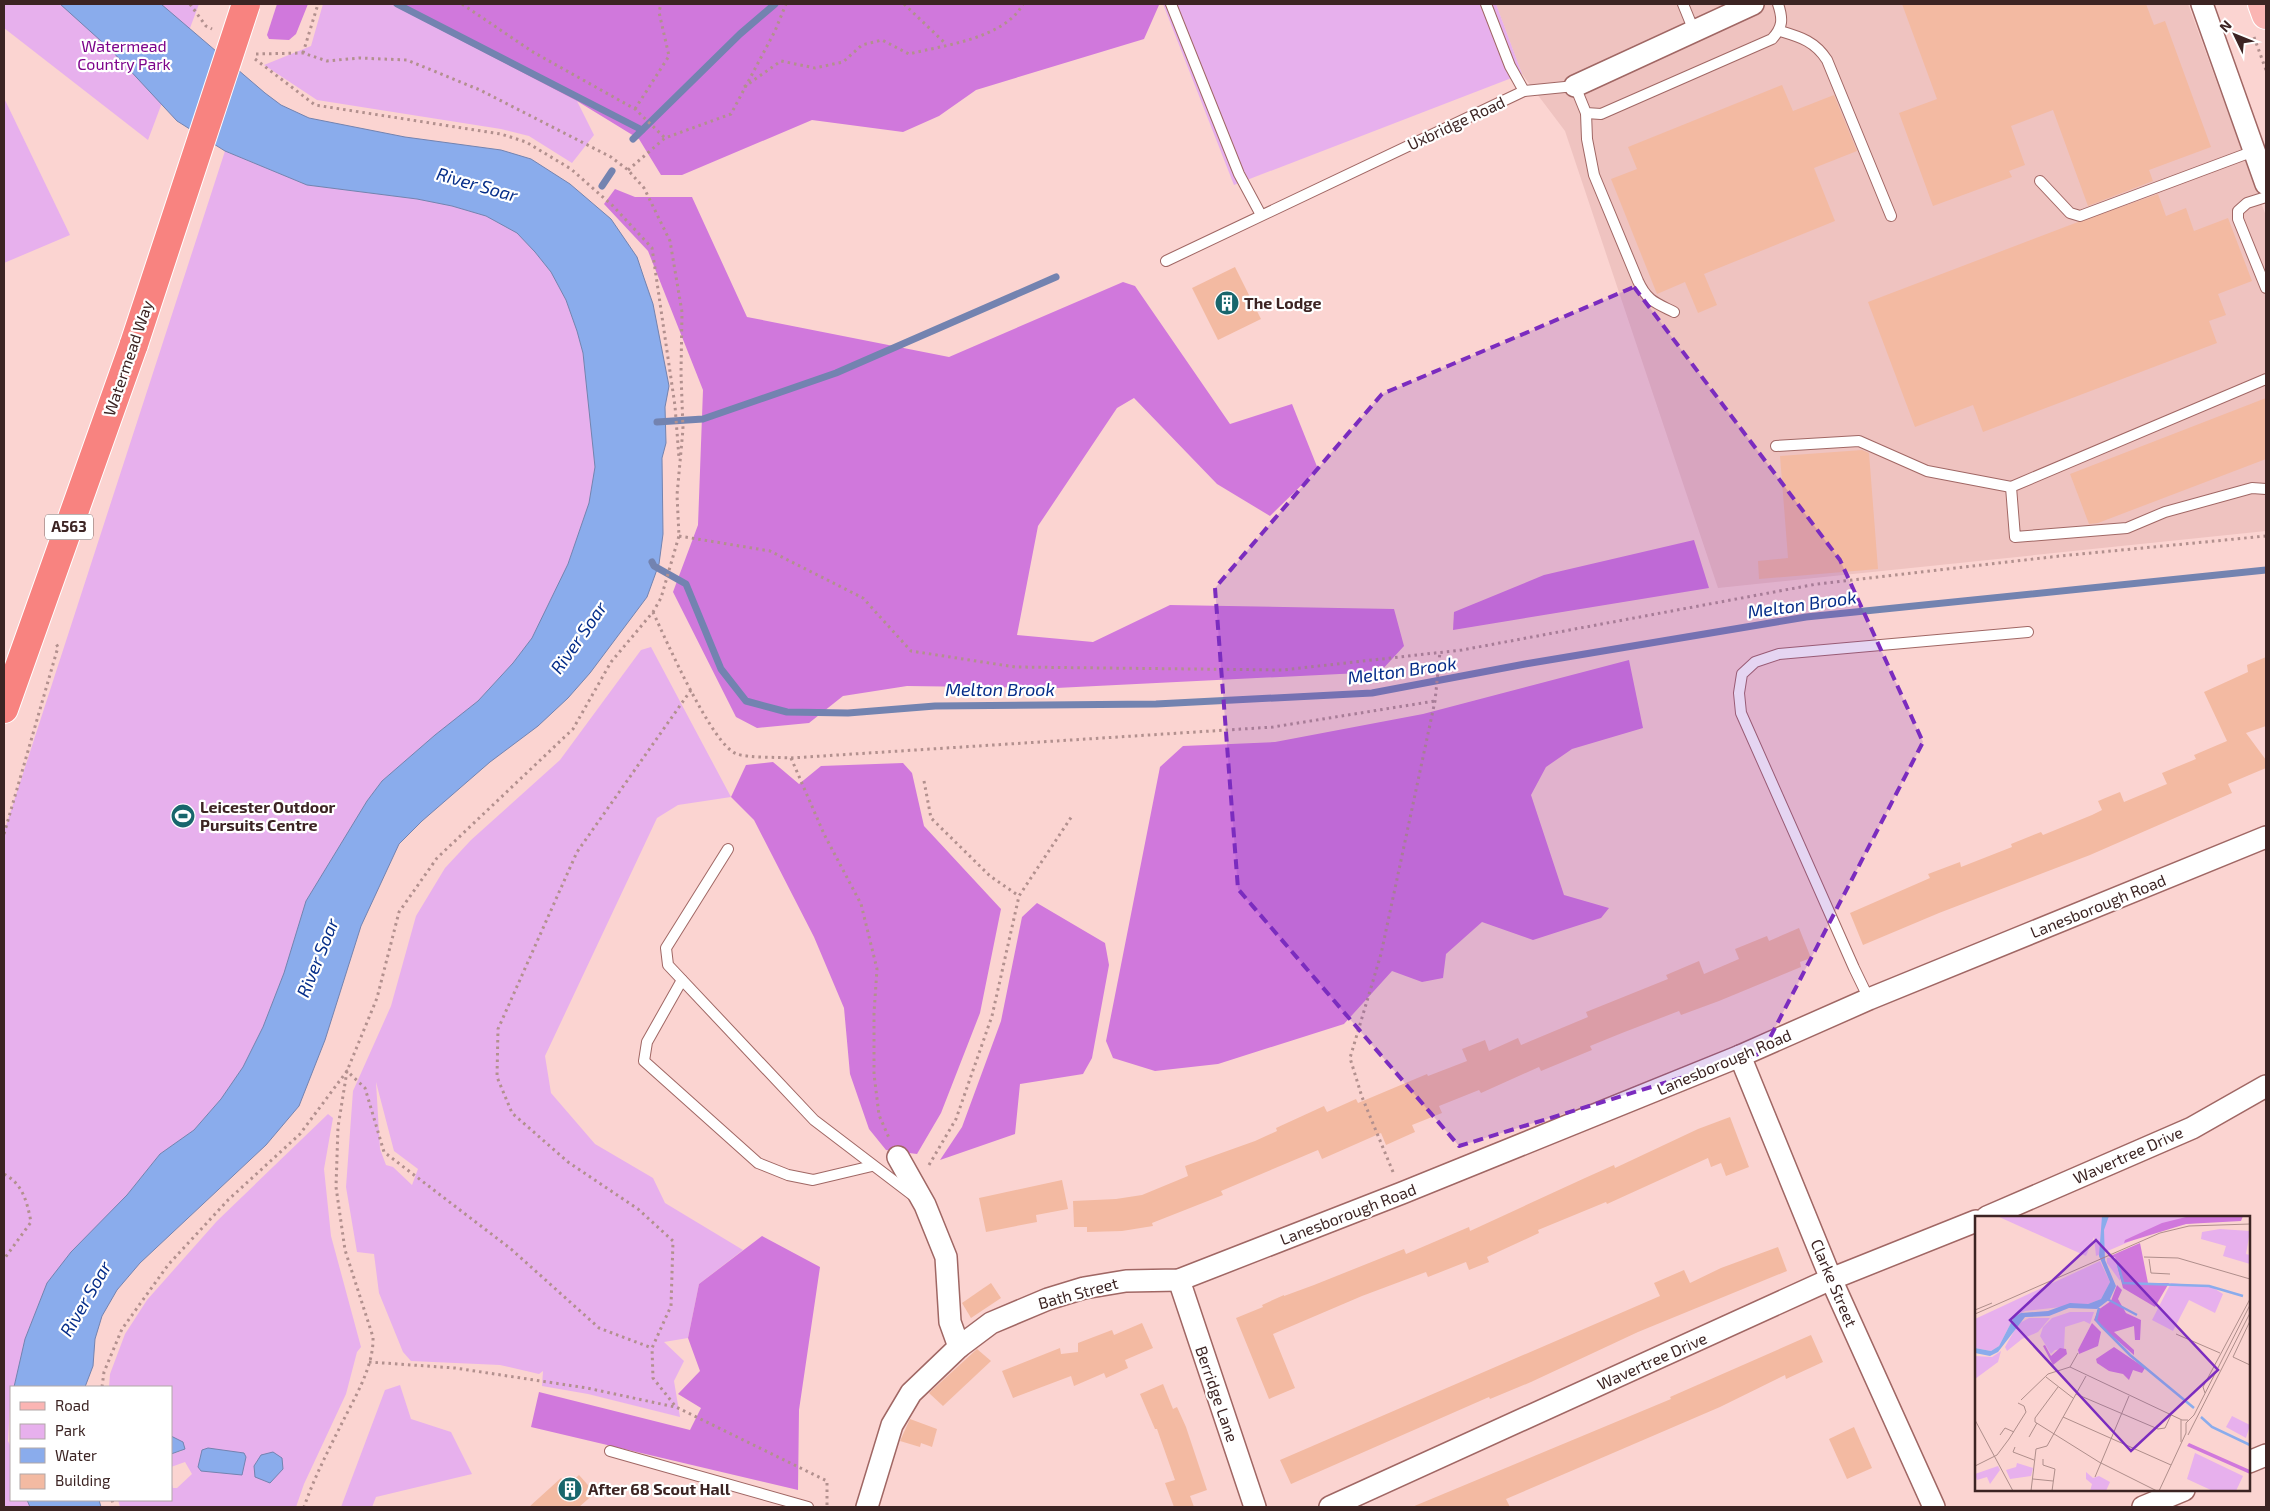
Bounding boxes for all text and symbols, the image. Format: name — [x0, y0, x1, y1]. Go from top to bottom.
north arrow — [2210, 10, 2260, 60]
text: N — [2215, 16, 2235, 35]
park label: Watermead Country Park — [77, 36, 171, 73]
street label: Uxbridge Road — [1404, 92, 1508, 153]
water label: River Soar — [434, 162, 521, 206]
building icon: The Lodge — [1214, 290, 1240, 316]
place label: The Lodge — [1244, 293, 1322, 312]
street label: Watermead Way — [99, 297, 156, 418]
road number: A563 — [45, 514, 93, 540]
water label: Melton Brook — [1746, 585, 1858, 623]
water label: River Soar — [545, 596, 612, 678]
water label: Melton Brook — [1346, 651, 1458, 689]
water label: Melton Brook — [945, 678, 1055, 700]
place label: Leicester Outdoor Pursuits Centre — [200, 797, 336, 834]
sports icon: Leicester Outdoor Pursuits Centre — [170, 803, 196, 829]
street label: Lanesborough Road — [2027, 870, 2168, 941]
water label: River Soar — [291, 914, 343, 1000]
street label: Lanesborough Road — [1654, 1025, 1794, 1098]
street label: Wavertree Drive — [2070, 1122, 2186, 1187]
street label: Lanesborough Road — [1277, 1179, 1419, 1248]
inset map — [1975, 1216, 2250, 1491]
street label: Clarke Street — [1807, 1236, 1861, 1330]
water label: River Soar — [55, 1256, 116, 1340]
street label: Bath Street — [1036, 1273, 1120, 1312]
street label: Wavertree Drive — [1594, 1328, 1710, 1393]
street label: Berridge Lane — [1192, 1343, 1243, 1444]
legend — [10, 1386, 172, 1501]
text: Road — [55, 1396, 90, 1414]
text: Park — [55, 1421, 86, 1439]
text: Water — [55, 1446, 97, 1464]
text: Building — [55, 1471, 111, 1489]
building icon: After 68 Scout Hall — [557, 1476, 583, 1502]
place label: After 68 Scout Hall — [588, 1479, 731, 1498]

